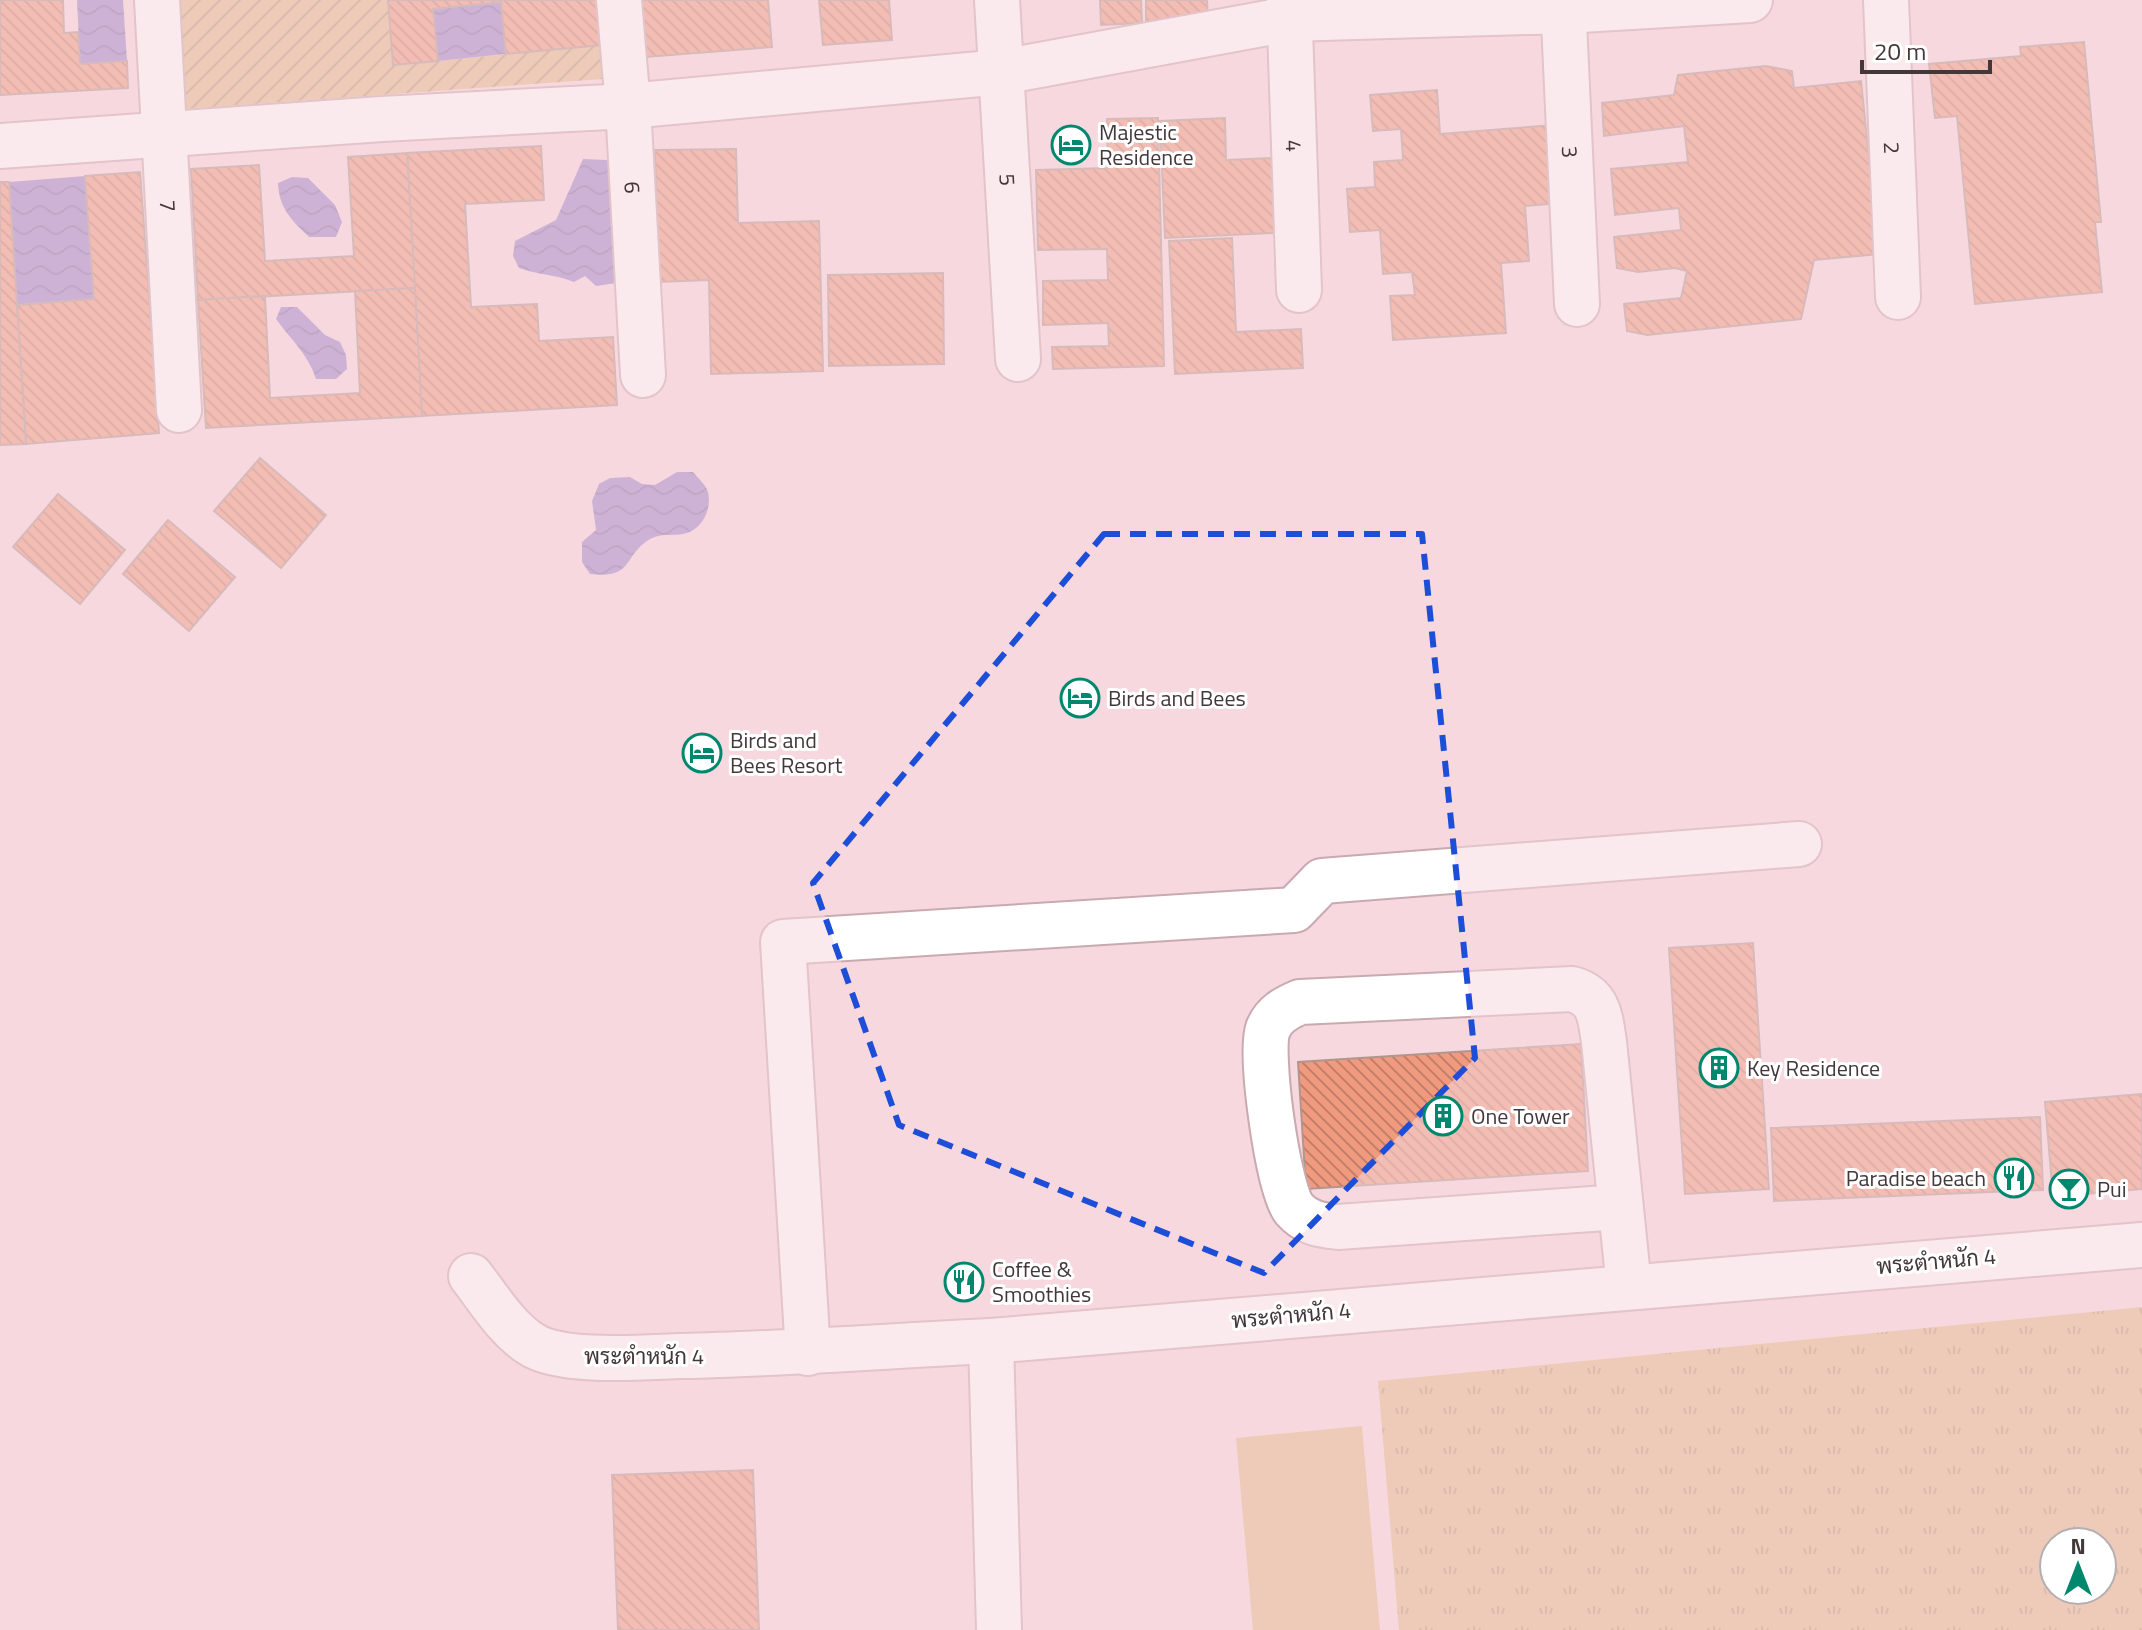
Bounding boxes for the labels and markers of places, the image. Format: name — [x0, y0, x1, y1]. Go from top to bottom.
place label: Majestic Residence — [1099, 115, 1194, 174]
hotel icon: Majestic Residence — [1050, 124, 1092, 166]
hotel icon: Birds and Bees — [1059, 677, 1101, 719]
place label: Birds and Bees — [1108, 681, 1246, 715]
place label: Birds and Bees Resort — [730, 723, 843, 782]
hotel icon: Birds and Bees Resort — [681, 732, 723, 774]
building icon: Key Residence — [1698, 1047, 1740, 1089]
place label: Key Residence — [1747, 1051, 1880, 1085]
building icon: One Tower — [1422, 1095, 1464, 1137]
place label: One Tower — [1471, 1099, 1570, 1133]
restaurant icon: Paradise beach — [1993, 1157, 2035, 1199]
place label: Paradise beach — [1846, 1161, 1986, 1195]
bar icon: Pui — [2048, 1168, 2090, 1210]
place label: Pui — [2097, 1172, 2127, 1206]
place label: Coffee & Smoothies — [992, 1252, 1091, 1311]
restaurant icon: Coffee & Smoothies — [943, 1261, 985, 1303]

